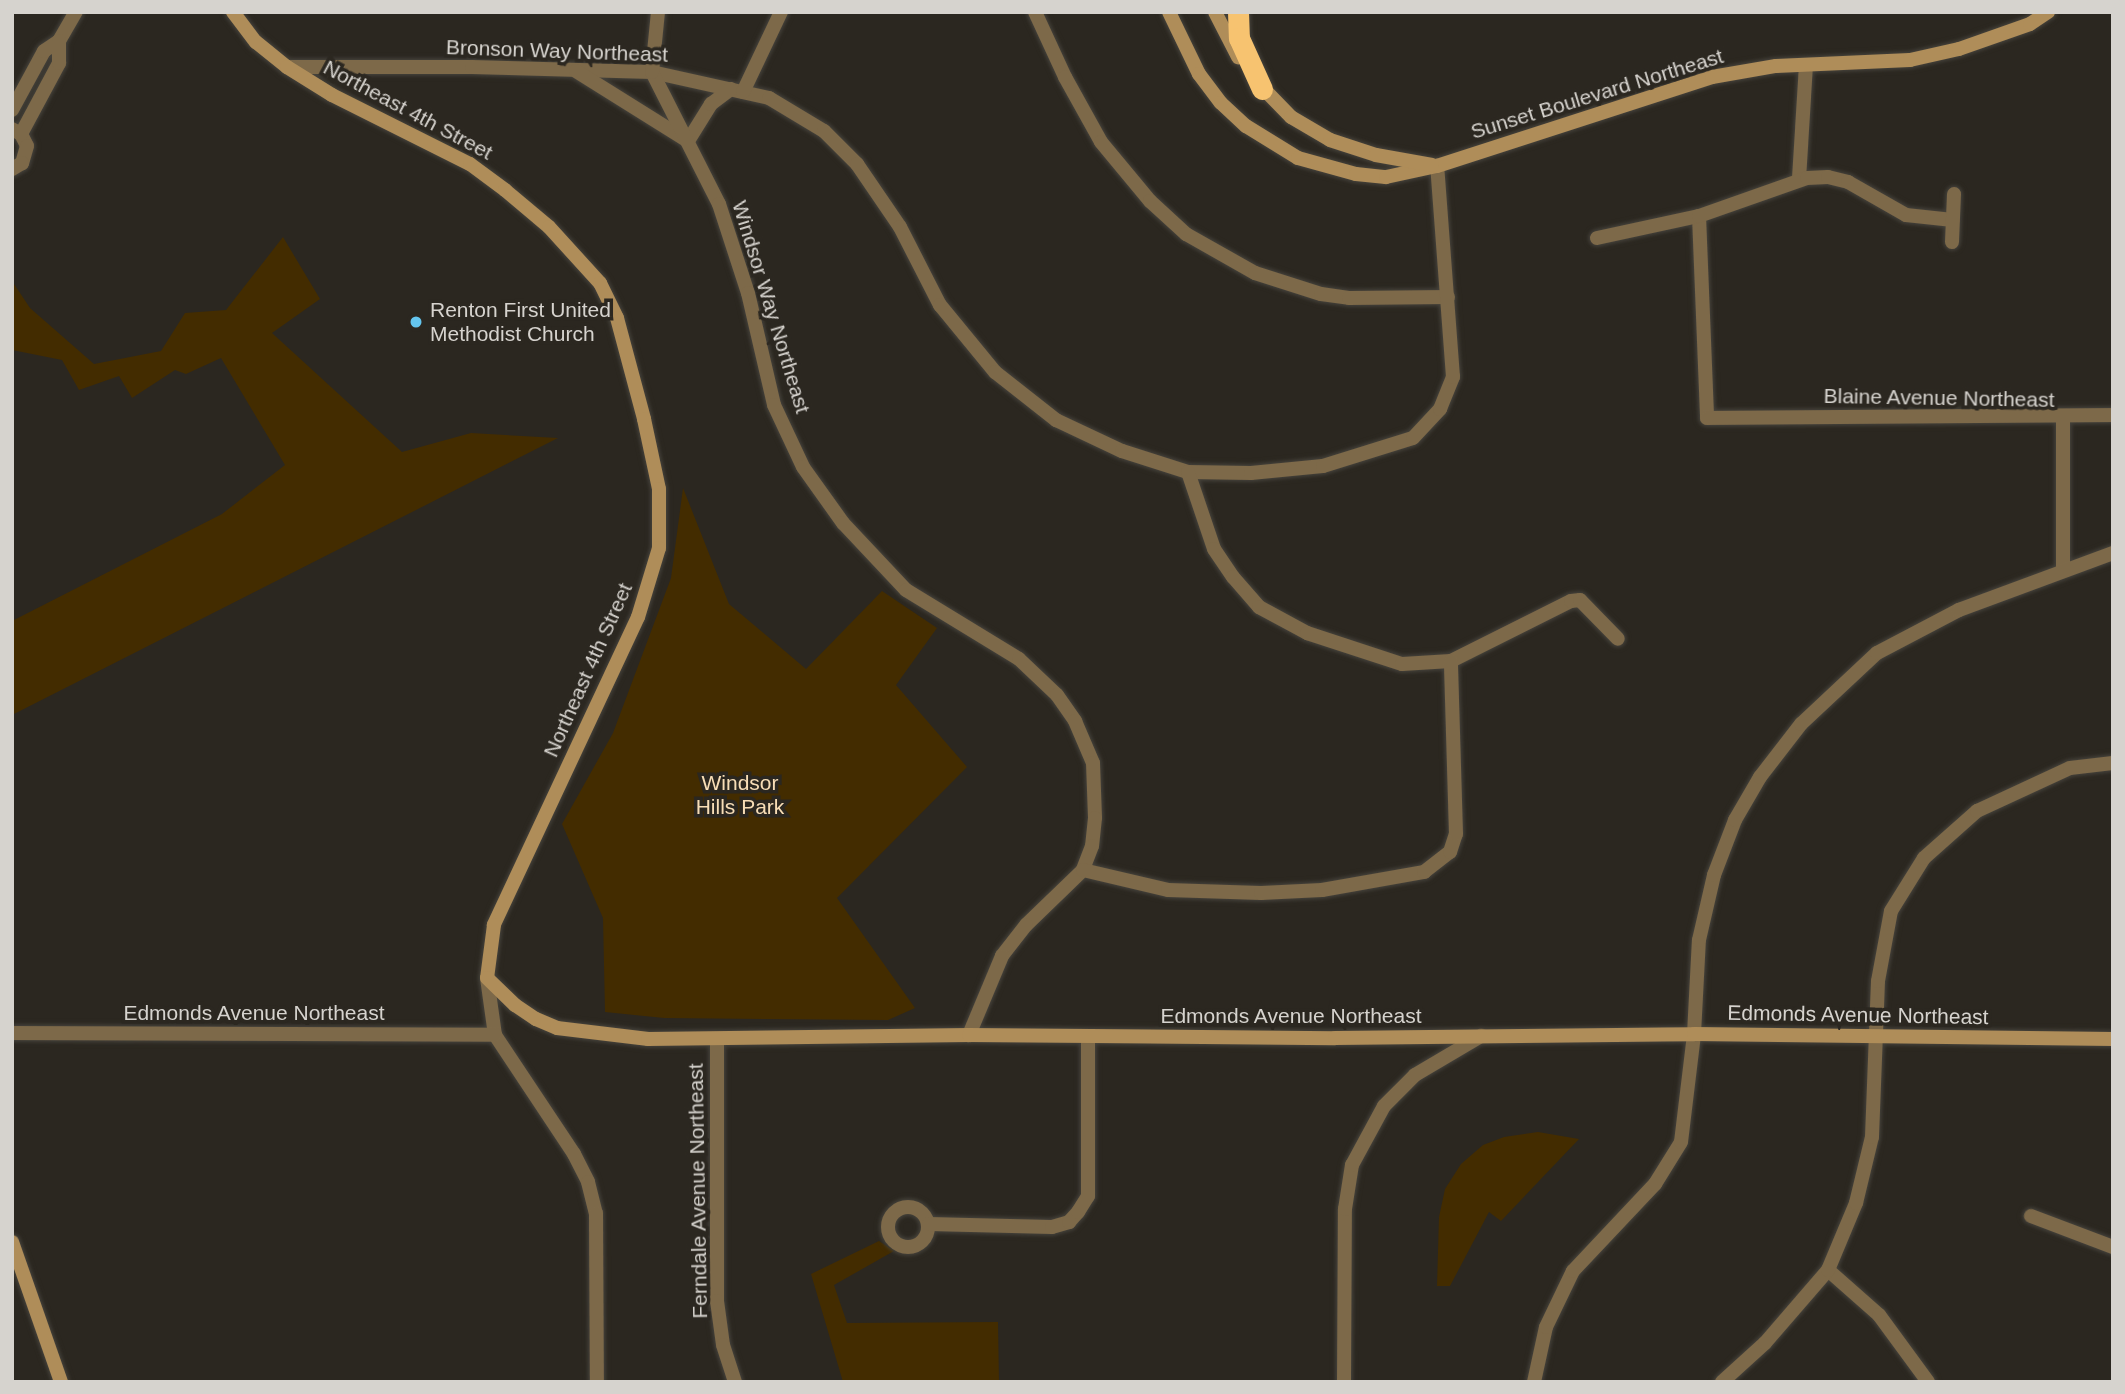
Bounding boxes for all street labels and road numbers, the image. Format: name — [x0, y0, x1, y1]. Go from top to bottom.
street label: Bronson Way Northeast — [446, 35, 668, 67]
street label: Sunset Boulevard Northeast — [1468, 44, 1726, 144]
street label: Northeast 4th Street — [319, 55, 497, 165]
street label: Windsor Way Northeast — [727, 198, 815, 416]
street label: Blaine Avenue Northeast — [1823, 383, 2055, 413]
street label: Northeast 4th Street — [538, 579, 638, 761]
street label: Edmonds Avenue Northeast — [123, 1000, 385, 1026]
street label: Edmonds Avenue Northeast — [1727, 1000, 1989, 1030]
street label: Edmonds Avenue Northeast — [1160, 1003, 1422, 1029]
street label: Ferndale Avenue Northeast — [683, 1063, 713, 1319]

